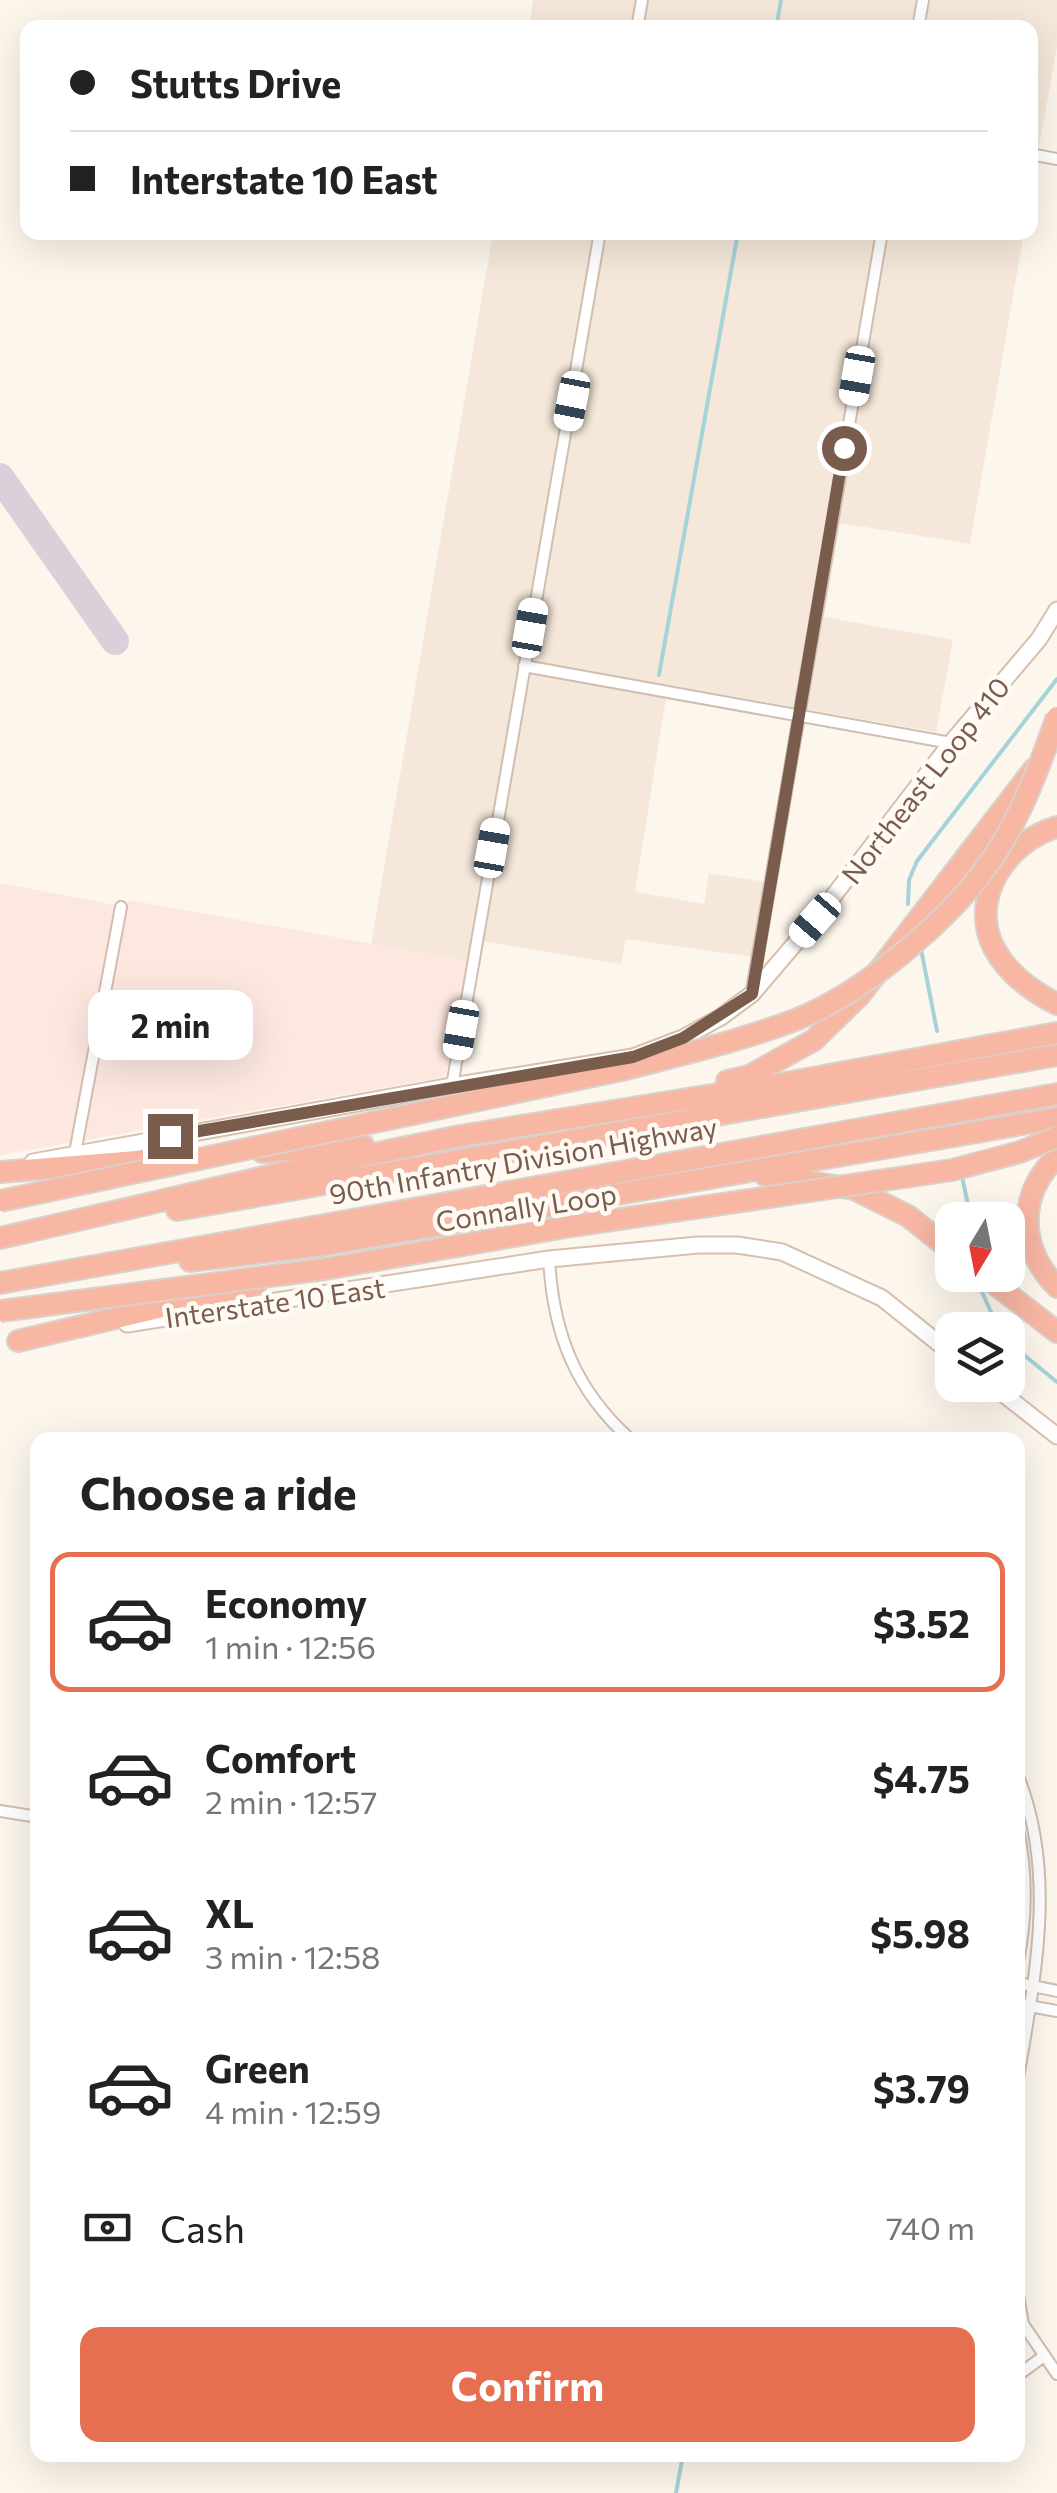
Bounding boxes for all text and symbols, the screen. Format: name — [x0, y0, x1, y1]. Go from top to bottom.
text: Stutts Drive — [130, 59, 341, 106]
text: Interstate 10 East — [130, 155, 438, 202]
car — [837, 344, 877, 408]
car — [552, 369, 592, 433]
route start — [822, 426, 867, 471]
car — [510, 596, 550, 660]
street label: Northeast Loop 410 — [834, 670, 1016, 890]
car — [472, 816, 512, 880]
car — [784, 888, 846, 952]
callout: 2 min — [88, 991, 252, 1061]
car — [441, 998, 481, 1062]
text: 2 min — [131, 1005, 210, 1045]
street label: 90th Infantry Division Highway — [326, 1109, 720, 1211]
route end — [148, 1114, 193, 1159]
street label: Connally Loop — [433, 1176, 619, 1238]
north arrow — [935, 1202, 1025, 1292]
map controls — [935, 1202, 1025, 1402]
street label: Interstate 10 East — [163, 1270, 387, 1334]
button: layers — [935, 1312, 1025, 1402]
text: Choose a ride — [80, 1464, 357, 1519]
icon: car — [85, 1577, 175, 1667]
text: Economy — [205, 1579, 367, 1626]
text: $3.52 — [873, 1599, 970, 1646]
text: 1 min · 12:56 — [205, 1626, 376, 1666]
icon: car — [85, 1732, 175, 1822]
text: Comfort — [205, 1734, 356, 1781]
text: $4.75 — [873, 1754, 970, 1801]
text: 2 min · 12:57 — [205, 1781, 377, 1821]
icon: car — [85, 1887, 175, 1977]
text: XL — [205, 1889, 254, 1936]
text: $5.98 — [870, 1909, 970, 1956]
text: 3 min · 12:58 — [205, 1936, 380, 1976]
icon: car — [85, 2042, 175, 2132]
text: Green — [205, 2044, 310, 2091]
text: $3.79 — [873, 2064, 970, 2111]
text: 4 min · 12:59 — [205, 2091, 381, 2131]
icon: cash — [80, 2200, 135, 2255]
text: Cash — [160, 2204, 245, 2251]
text: 740 m — [886, 2207, 975, 2247]
button: Confirm — [80, 2327, 975, 2442]

